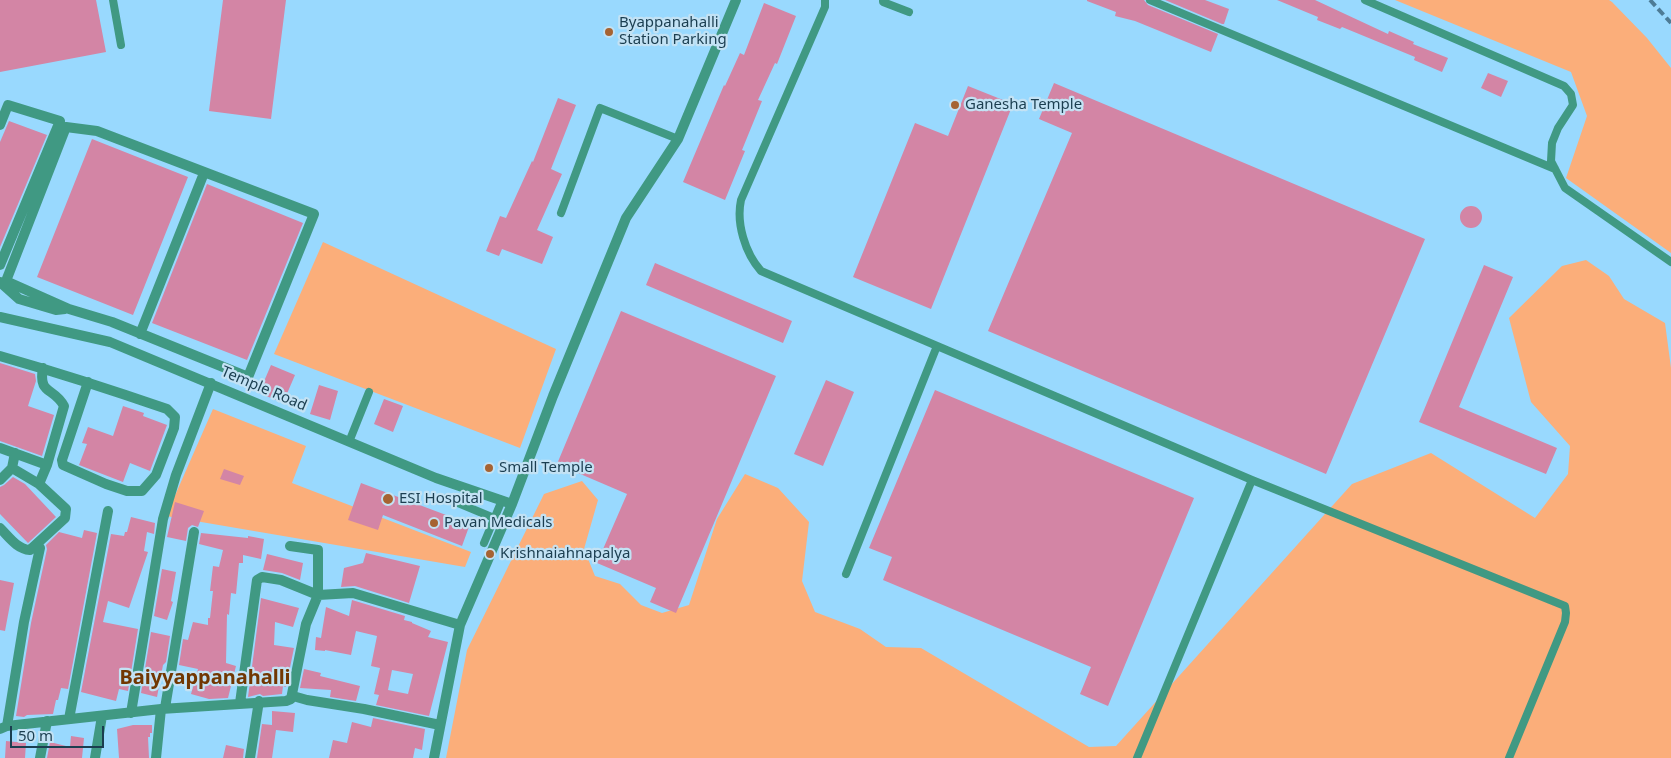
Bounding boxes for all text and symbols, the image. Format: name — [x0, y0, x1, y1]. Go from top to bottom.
place label: Byappanahalli Station Parking — [619, 14, 727, 49]
marker: Byappanahalli Station Parking — [603, 26, 615, 38]
place label: Ganesha Temple — [965, 96, 1082, 114]
marker: Ganesha Temple — [949, 99, 961, 111]
street label: Temple Road — [218, 363, 310, 415]
place label: Small Temple — [499, 459, 593, 477]
marker: Small Temple — [483, 462, 495, 474]
place label: ESI Hospital — [399, 490, 483, 508]
marker: ESI Hospital — [381, 492, 395, 506]
place label: Pavan Medicals — [444, 514, 553, 532]
marker: Pavan Medicals — [428, 517, 440, 529]
place label: Krishnaiahnapalya — [500, 545, 630, 563]
marker: Krishnaiahnapalya — [484, 548, 496, 560]
district label: Baiyyappanahalli — [119, 666, 291, 690]
scale bar — [12, 716, 106, 748]
text: 50 m — [18, 725, 53, 745]

